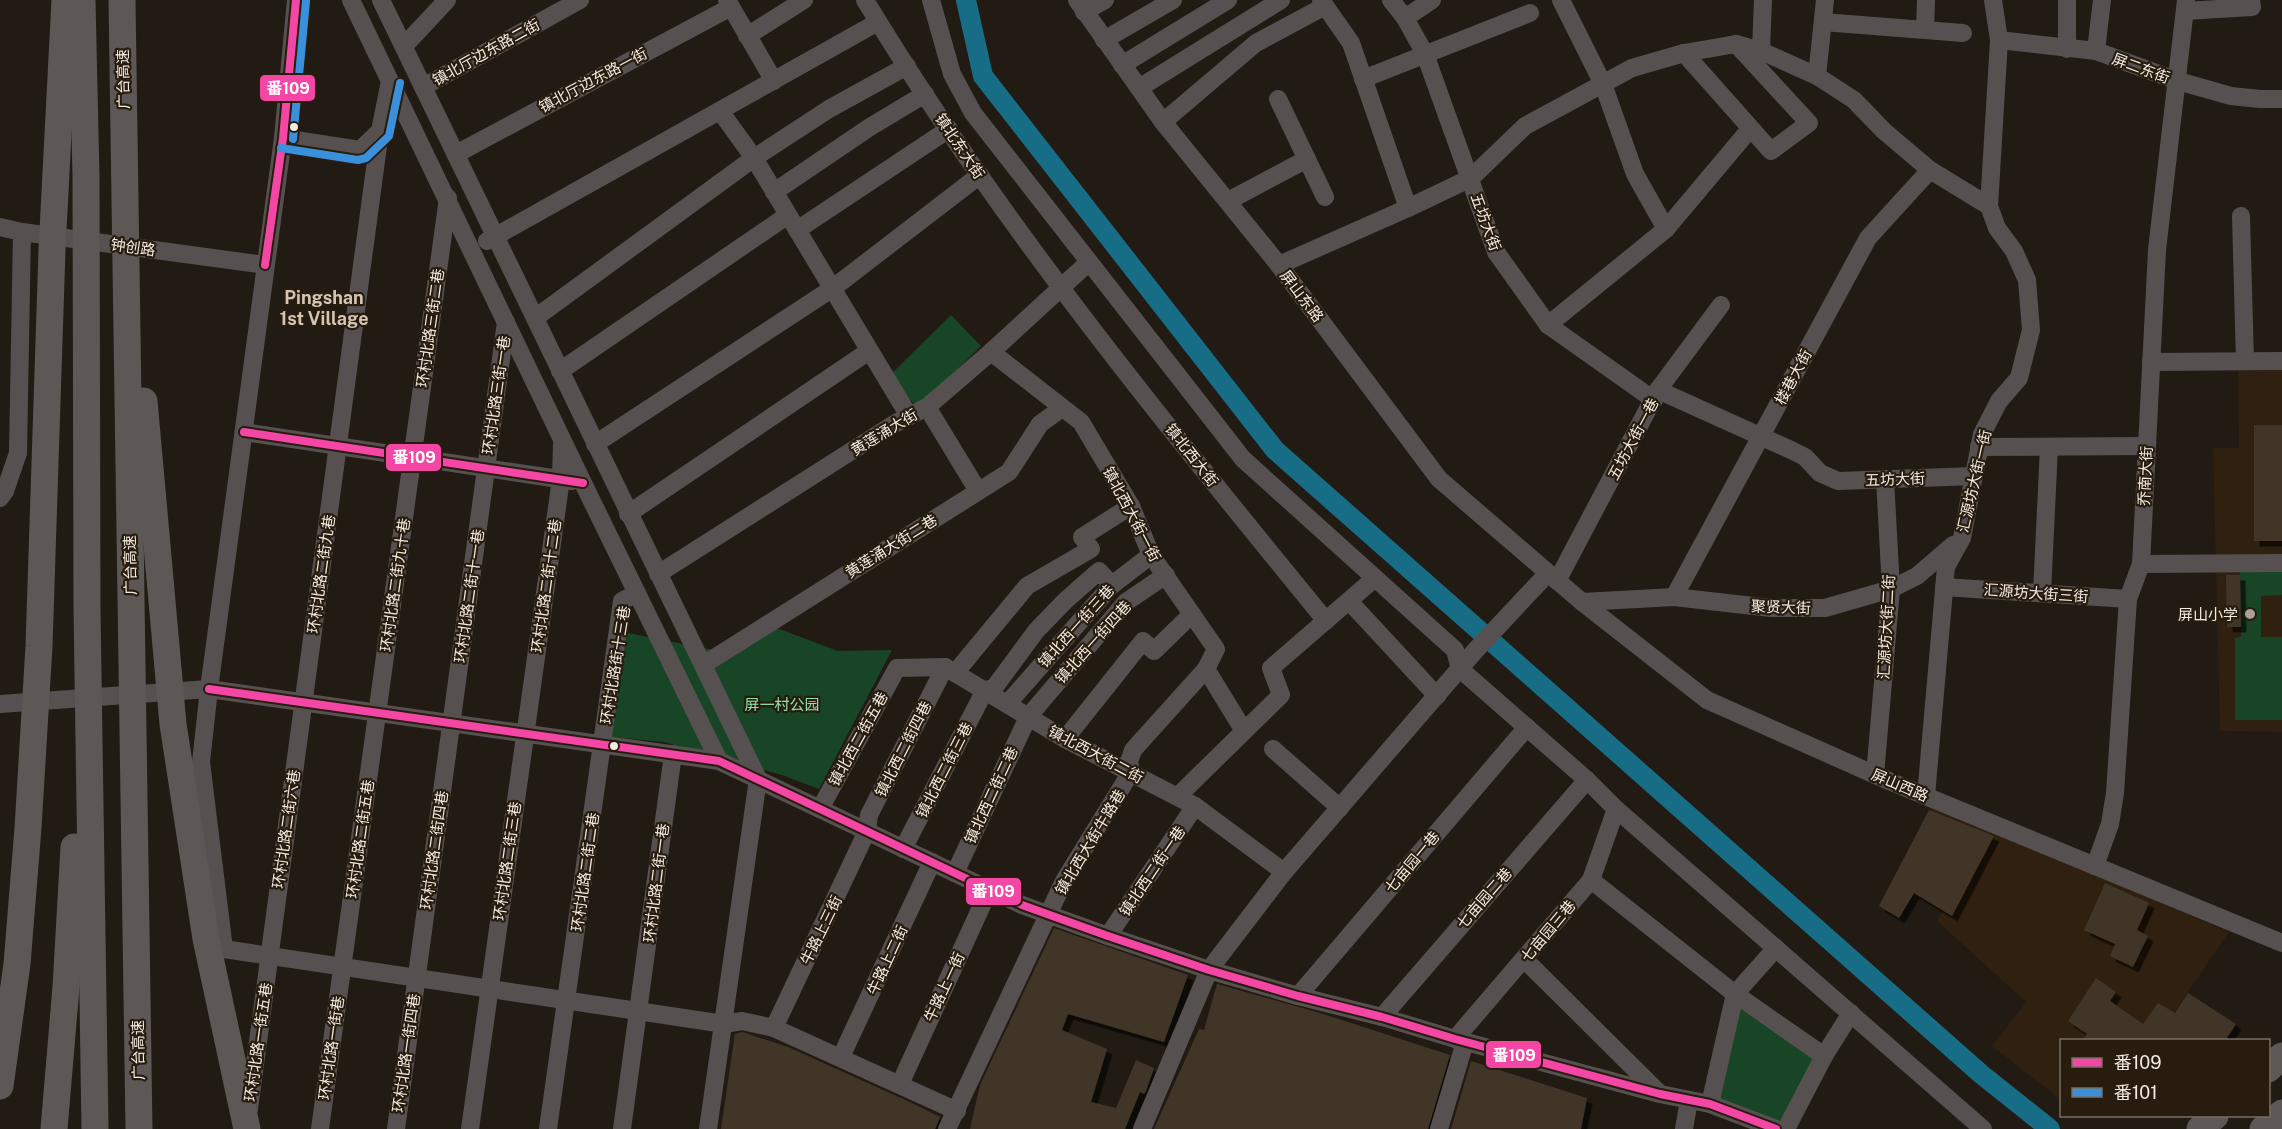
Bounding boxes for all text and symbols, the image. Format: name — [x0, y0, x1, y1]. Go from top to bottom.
street label: 镇北厅边东路二街 — [429, 15, 543, 89]
street label: 镇北厅边东路一街 — [536, 44, 650, 116]
street label: 广台高速 — [114, 49, 132, 109]
street label: 屏二东街 — [2110, 50, 2172, 86]
line badge: 番109 — [259, 74, 316, 102]
text: 番109 — [266, 79, 310, 98]
street label: 镇北东大街 — [932, 110, 988, 182]
unlabelled marker — [288, 121, 300, 133]
street label: 五坊大街 — [1468, 191, 1504, 253]
street label: 钟创路 — [110, 235, 156, 259]
street label: 环村北路三街二巷 — [413, 267, 447, 389]
street label: 屏山东路 — [1277, 267, 1327, 325]
district label: Pingshan 1st Village — [279, 287, 369, 329]
street label: 环村北路三街一巷 — [479, 334, 513, 456]
street label: 楼巷大街 — [1771, 347, 1815, 407]
street label: 五坊大街一巷 — [1604, 395, 1662, 483]
street label: 黄莲涌大街 — [847, 405, 921, 459]
street label: 镇北西大街 — [1162, 420, 1222, 490]
street label: 汇源坊大街一街 — [1954, 428, 1994, 534]
line badge: 番109 — [385, 443, 442, 472]
street label: 乔南大街 — [2135, 446, 2155, 506]
text: 番109 — [392, 448, 436, 467]
street label: 镇北西大街一街 — [1100, 464, 1164, 564]
street label: 五坊大街 — [1865, 469, 1925, 489]
street label: 黄莲涌大街二巷 — [842, 511, 940, 581]
street label: 环村北路二街九巷 — [304, 513, 338, 635]
street label: 环村北路二街九十巷 — [377, 517, 413, 653]
street label: 环村北路二街十二巷 — [528, 518, 564, 654]
street label: 环村北路二街十一巷 — [451, 528, 487, 664]
street label: 广台高速 — [121, 535, 139, 595]
street label: 汇源坊大街二街 — [1875, 574, 1897, 680]
street label: 镇北西一街三巷 — [1035, 581, 1117, 671]
street label: 汇源坊大街三街 — [1983, 581, 2089, 605]
street label: 镇北西一街四巷 — [1052, 597, 1134, 687]
street label: 聚贤大街 — [1751, 597, 1811, 617]
street label: 环村北路街十三巷 — [597, 604, 633, 726]
place label: 屏山小学 — [2178, 606, 2238, 623]
marker: 屏山小学 — [2243, 607, 2257, 621]
street label: 镇北西二街五巷 — [825, 689, 891, 789]
park label: 屏一村公园 — [744, 696, 820, 713]
street label: 镇北西二街四巷 — [872, 698, 934, 800]
street label: 镇北西二街三巷 — [913, 719, 975, 821]
street label: 镇北西大街二街 — [1046, 722, 1146, 786]
unlabelled marker — [608, 740, 620, 752]
street label: 镇北西二街二巷 — [961, 744, 1021, 846]
street label: 屏山西路 — [1869, 765, 1931, 805]
street label: 环村北路二街六巷 — [269, 768, 303, 890]
street label: 环村北路二街五巷 — [343, 778, 377, 900]
street label: 镇北西大街牛路巷 — [1052, 786, 1128, 898]
street label: 环村北路二街四巷 — [417, 789, 451, 911]
street label: 环村北路二街三巷 — [490, 800, 524, 922]
street label: 环村北路二街二巷 — [568, 811, 602, 933]
street label: 环村北路二街一巷 — [640, 822, 672, 944]
street label: 镇北西二街一巷 — [1116, 823, 1188, 919]
street label: 七亩园一巷 — [1381, 828, 1443, 896]
street label: 七亩园二巷 — [1453, 864, 1515, 932]
line badge: 番109 — [965, 877, 1022, 906]
text: 番109 — [971, 882, 1015, 901]
street label: 牛路上三街 — [797, 893, 845, 967]
street label: 七亩园三巷 — [1517, 897, 1579, 965]
street label: 牛路上二街 — [863, 922, 911, 998]
street label: 牛路上一街 — [920, 949, 968, 1025]
street label: 环村北路一街五巷 — [241, 981, 275, 1103]
street label: 环村北路一街四巷 — [389, 992, 423, 1114]
street label: 环村北路一街巷 — [315, 995, 347, 1101]
street label: 广台高速 — [129, 1020, 147, 1080]
legend — [2060, 1039, 2270, 1117]
line badge: 番109 — [1485, 1040, 1542, 1069]
text: 番109 — [1492, 1046, 1536, 1065]
text: 番109 — [2114, 1052, 2161, 1073]
text: 番101 — [2114, 1082, 2158, 1103]

